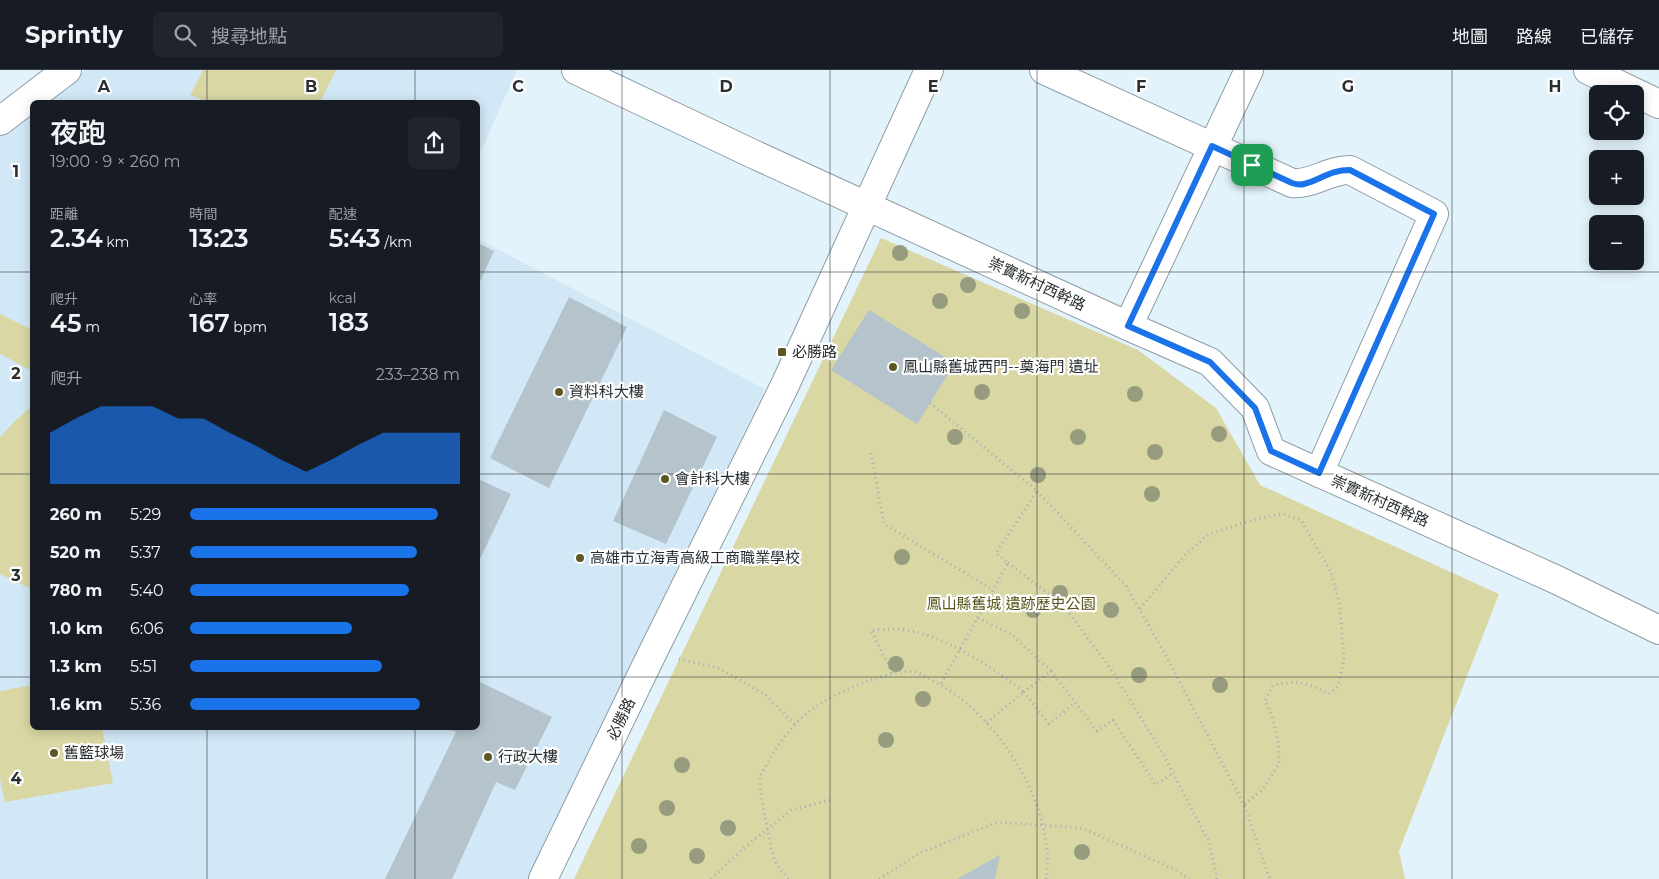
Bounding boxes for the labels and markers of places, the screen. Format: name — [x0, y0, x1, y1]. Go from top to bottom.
pin — [1231, 144, 1273, 186]
place label: 必勝路 — [792, 342, 837, 361]
marker: 必勝路 — [776, 346, 788, 358]
place label: 鳳山縣舊城西門--奠海門 遺址 — [903, 357, 1098, 376]
marker: 鳳山縣舊城西門--奠海門 遺址 — [887, 361, 899, 373]
place label: 資料科大樓 — [569, 382, 644, 401]
marker: 資料科大樓 — [553, 386, 565, 398]
place label: 會計科大樓 — [675, 469, 750, 488]
marker: 會計科大樓 — [659, 473, 671, 485]
place label: 高雄市立海青高級工商職業學校 — [590, 548, 800, 567]
marker: 高雄市立海青高級工商職業學校 — [574, 552, 586, 564]
place label: 舊籃球場 — [64, 743, 124, 762]
marker: 舊籃球場 — [48, 747, 60, 759]
place label: 行政大樓 — [498, 747, 558, 766]
marker: 行政大樓 — [482, 751, 494, 763]

